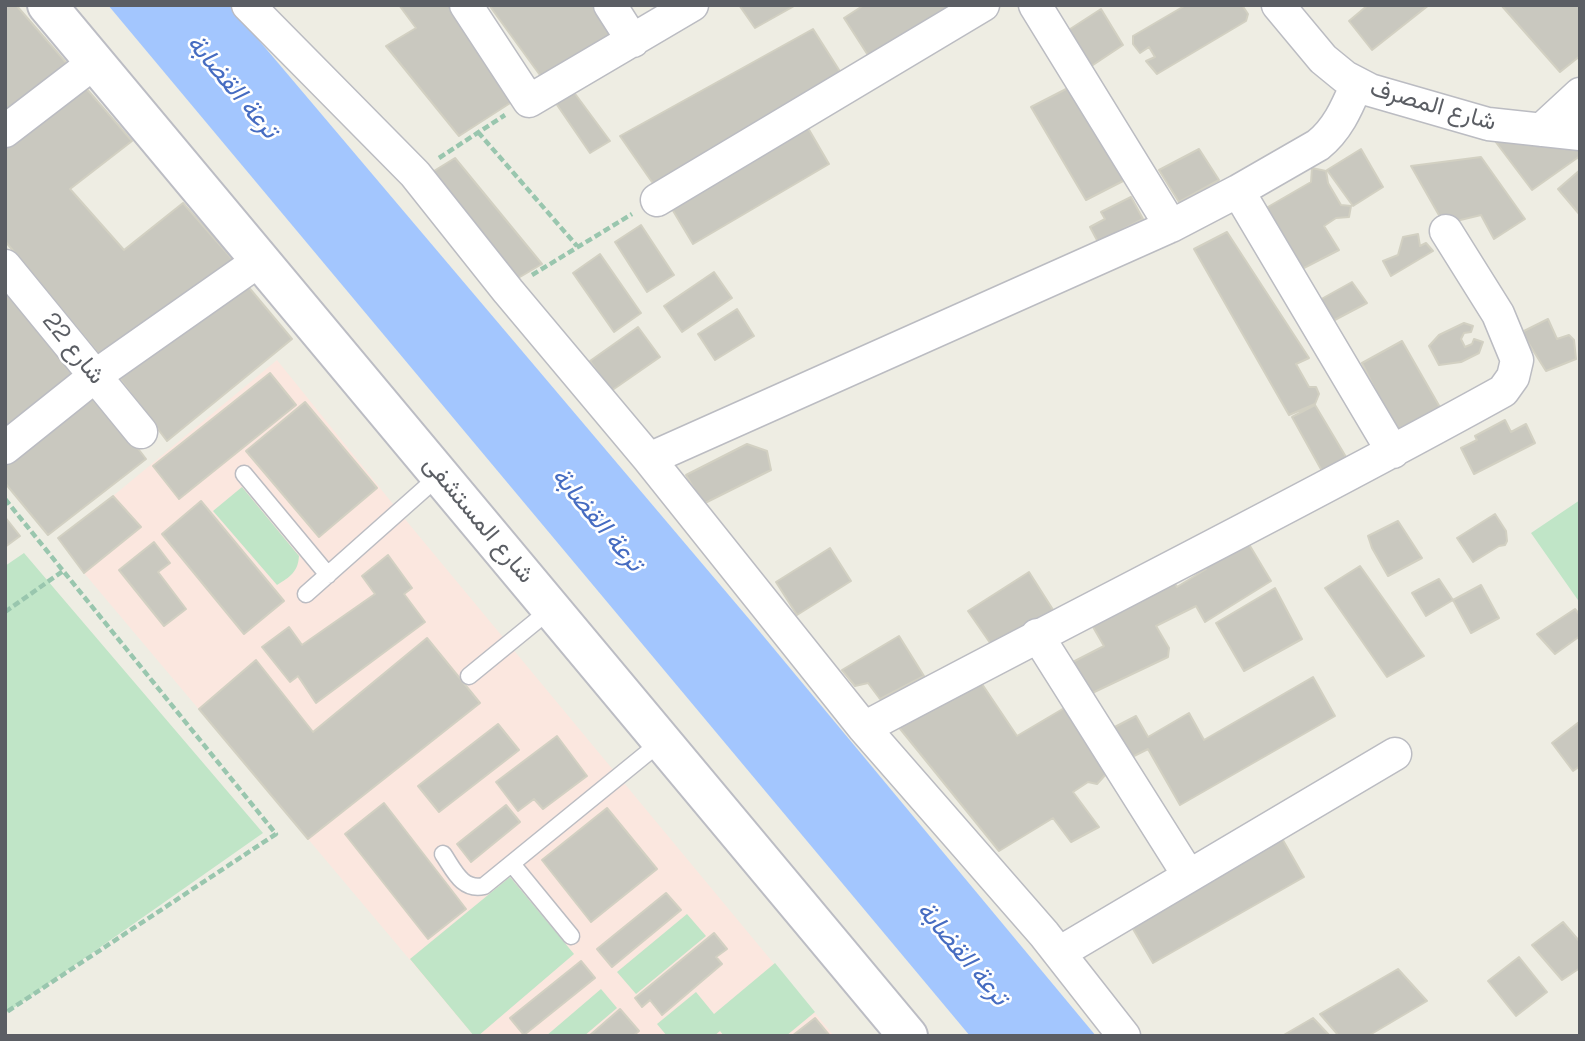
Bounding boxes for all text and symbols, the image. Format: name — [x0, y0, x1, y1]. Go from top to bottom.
water label: ترعة القضابة — [179, 29, 285, 145]
street label: شارع المصرف — [1367, 74, 1499, 138]
street label: شارع 22 — [36, 308, 110, 390]
street label: شارع المستشفى — [416, 450, 540, 590]
water label: ترعة القضابة — [544, 462, 650, 578]
water label: ترعة القضابة — [909, 896, 1015, 1012]

